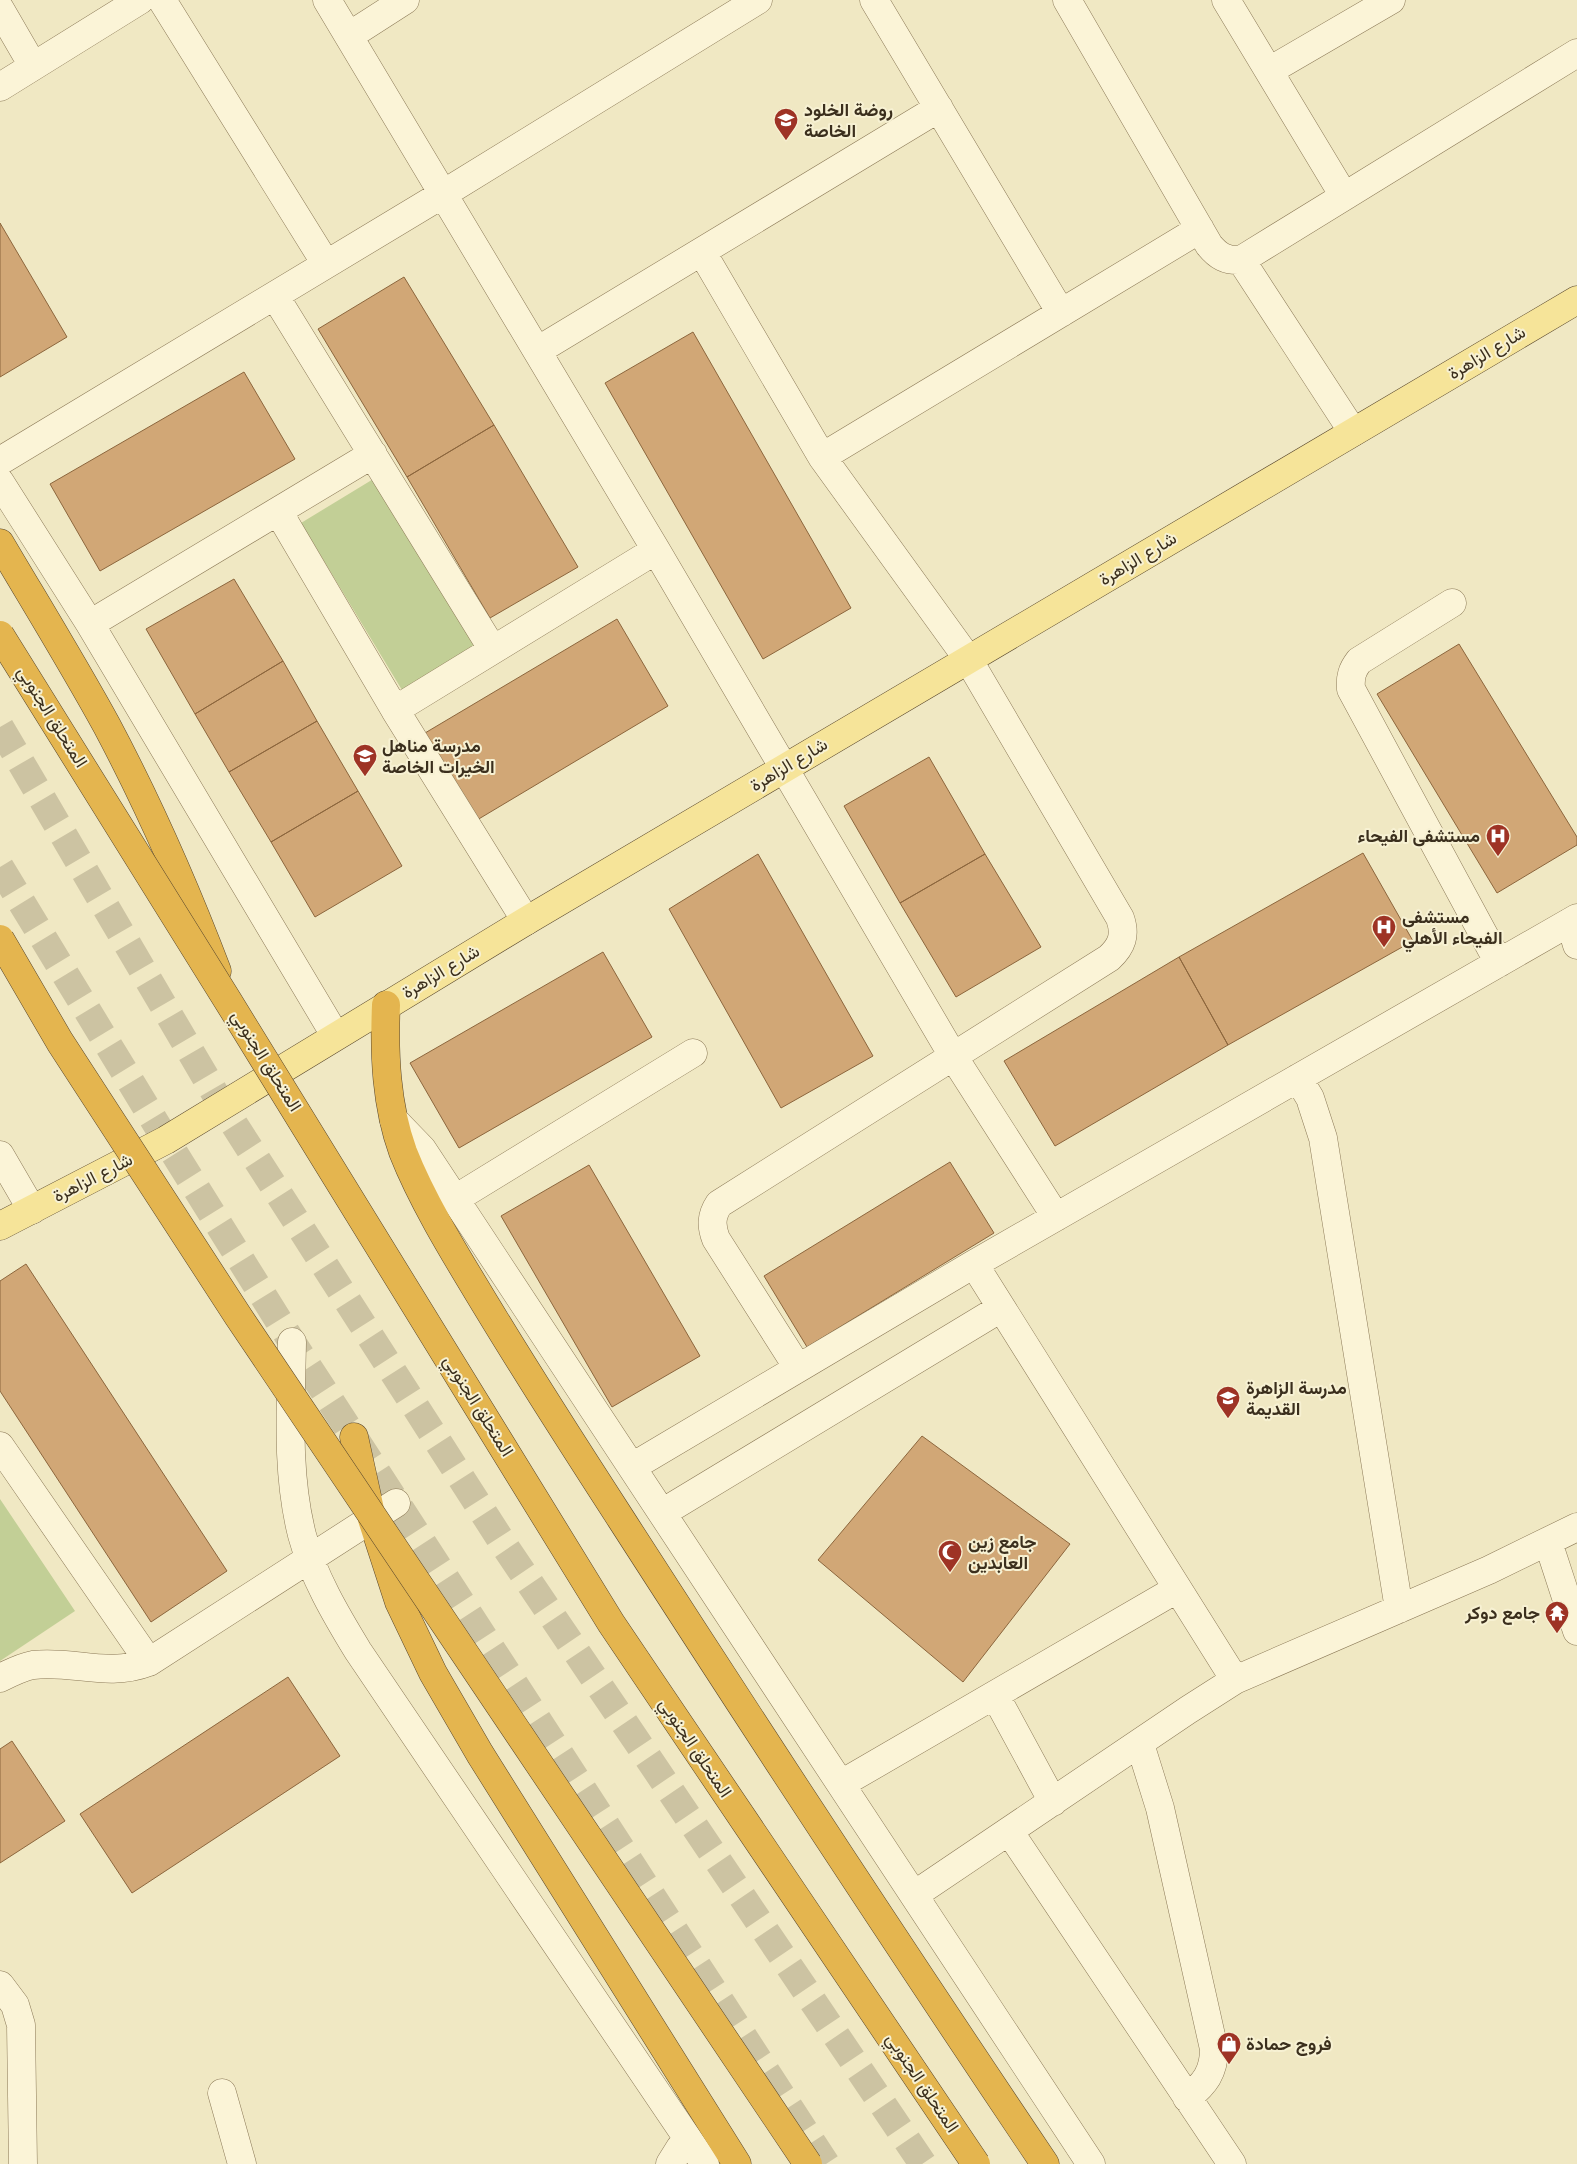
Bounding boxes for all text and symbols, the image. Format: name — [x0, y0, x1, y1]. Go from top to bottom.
place label: روضة الخلود الخاصة — [804, 97, 893, 145]
school or university icon: روضة الخلود الخاصة — [773, 107, 799, 141]
street label: شارع الزاهرة — [1443, 319, 1531, 387]
street label: شارع الزاهرة — [1094, 525, 1182, 593]
street label: المتحلق الجنوبي — [9, 661, 94, 774]
street label: شارع الزاهرة — [745, 731, 833, 799]
place label: مدرسة مناهل الخيرات الخاصة — [382, 733, 495, 781]
school or university icon: مدرسة مناهل الخيرات الخاصة — [352, 743, 378, 777]
place label: مستشفى الفيحاء — [1358, 823, 1480, 850]
hospital icon: مستشفى الفيحاء — [1485, 823, 1511, 857]
place label: مستشفى الفيحاء الأهلي — [1402, 904, 1503, 953]
hospital icon: مستشفى الفيحاء الأهلي — [1371, 914, 1397, 948]
street label: شارع الزاهرة — [397, 938, 485, 1006]
street label: المتحلق الجنوبي — [223, 1005, 308, 1118]
street label: شارع الزاهرة — [48, 1146, 138, 1210]
street label: المتحلق الجنوبي — [435, 1350, 520, 1463]
place label: مدرسة الزاهرة القديمة — [1246, 1375, 1347, 1423]
school or university icon: مدرسة الزاهرة القديمة — [1215, 1385, 1241, 1419]
place label: جامع زين العابدين — [968, 1529, 1037, 1577]
mosque icon: جامع زين العابدين — [937, 1539, 963, 1573]
place label: جامع دوكر — [1464, 1600, 1540, 1627]
temple icon: جامع دوكر — [1544, 1600, 1570, 1634]
street label: المتحلق الجنوبي — [651, 1693, 738, 1804]
street label: المتحلق الجنوبي — [878, 2028, 965, 2139]
shop icon: فروج حمادة — [1216, 2031, 1242, 2065]
place label: فروج حمادة — [1246, 2031, 1332, 2058]

